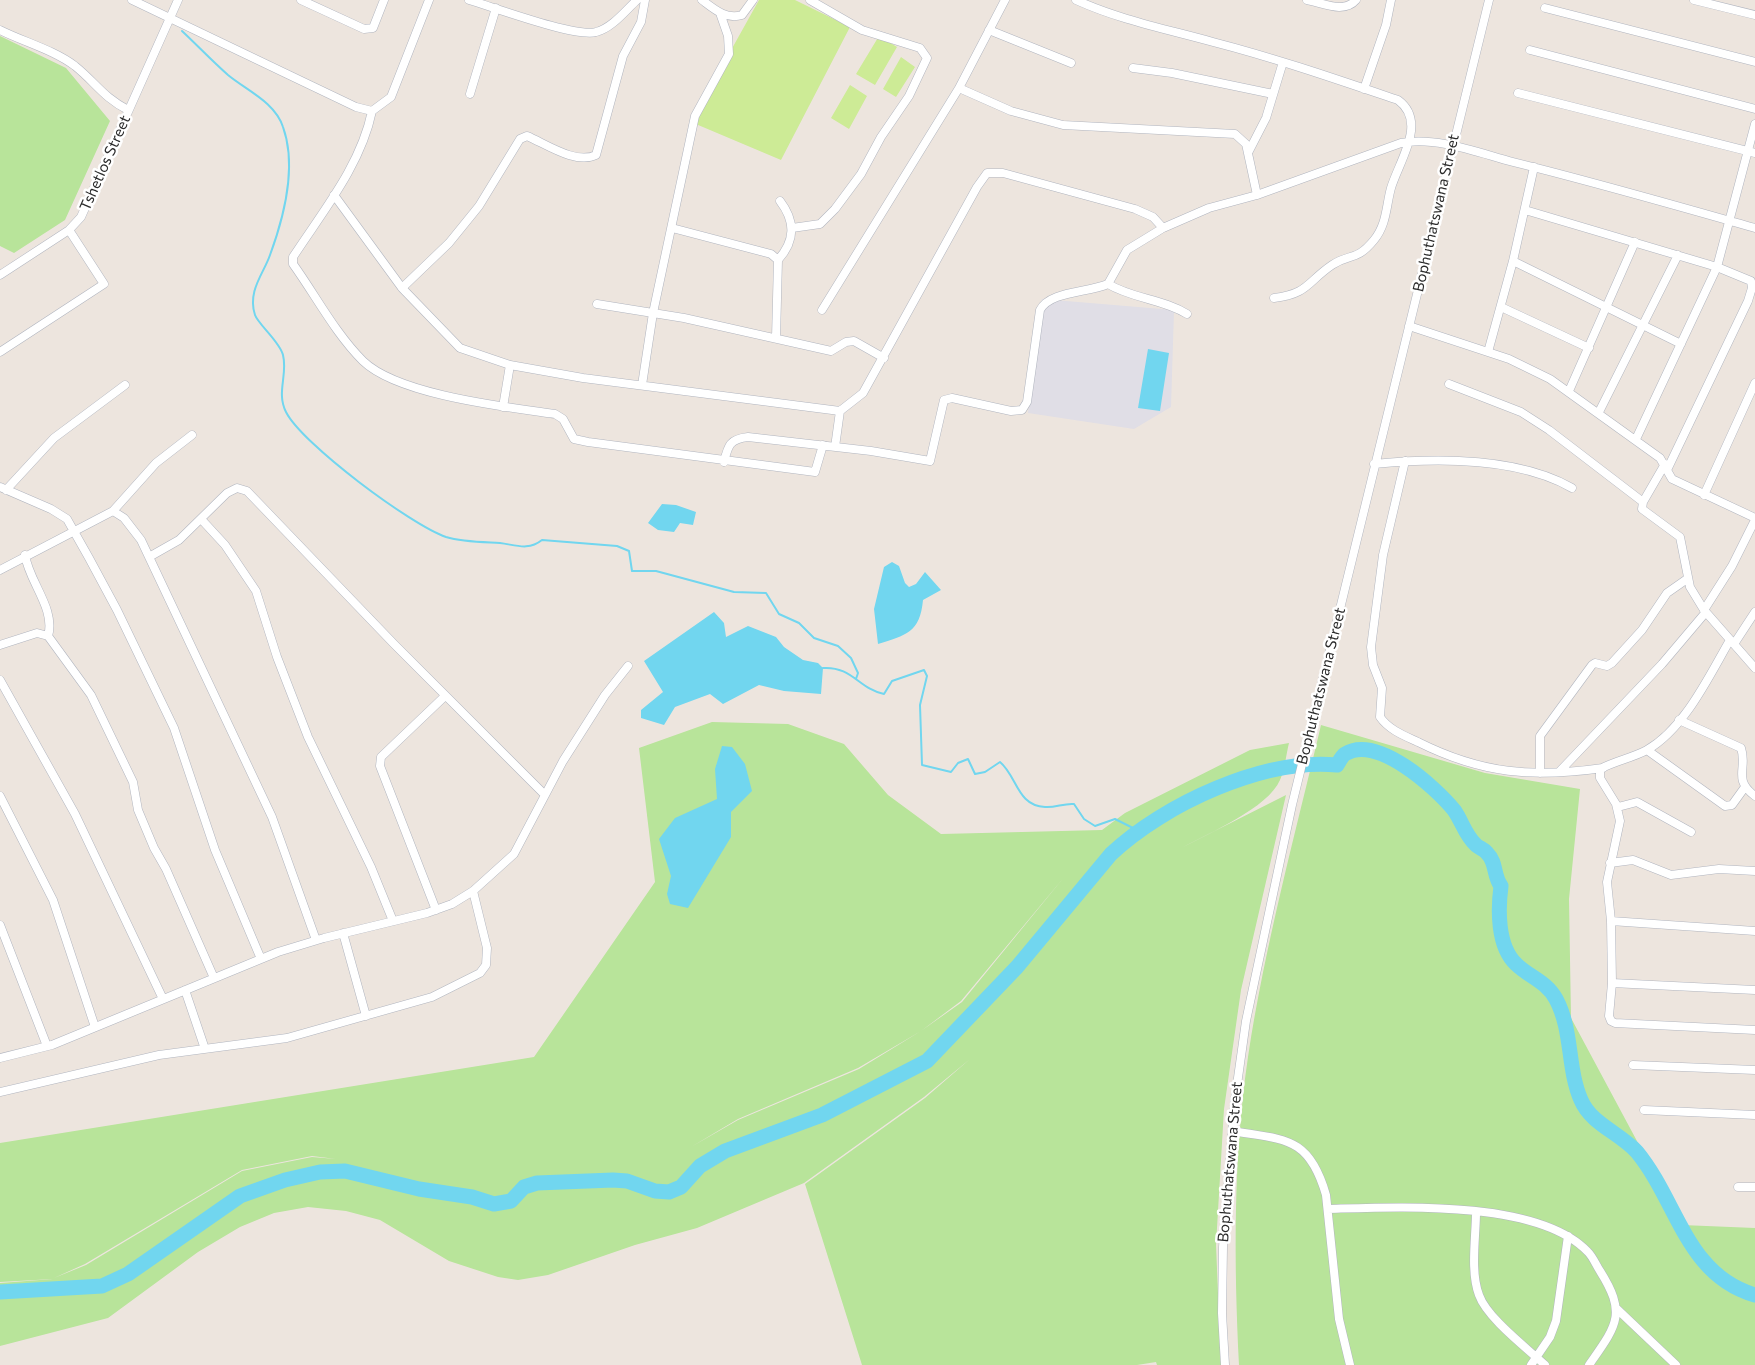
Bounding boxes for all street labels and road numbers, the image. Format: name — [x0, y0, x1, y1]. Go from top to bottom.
street label: Tshetlos Street — [76, 112, 134, 214]
street label: Bophuthatswana Street — [1409, 132, 1463, 294]
street label: Bophuthatswana Street — [1293, 606, 1349, 766]
street label: Bophuthatswana Street — [1214, 1081, 1246, 1243]

